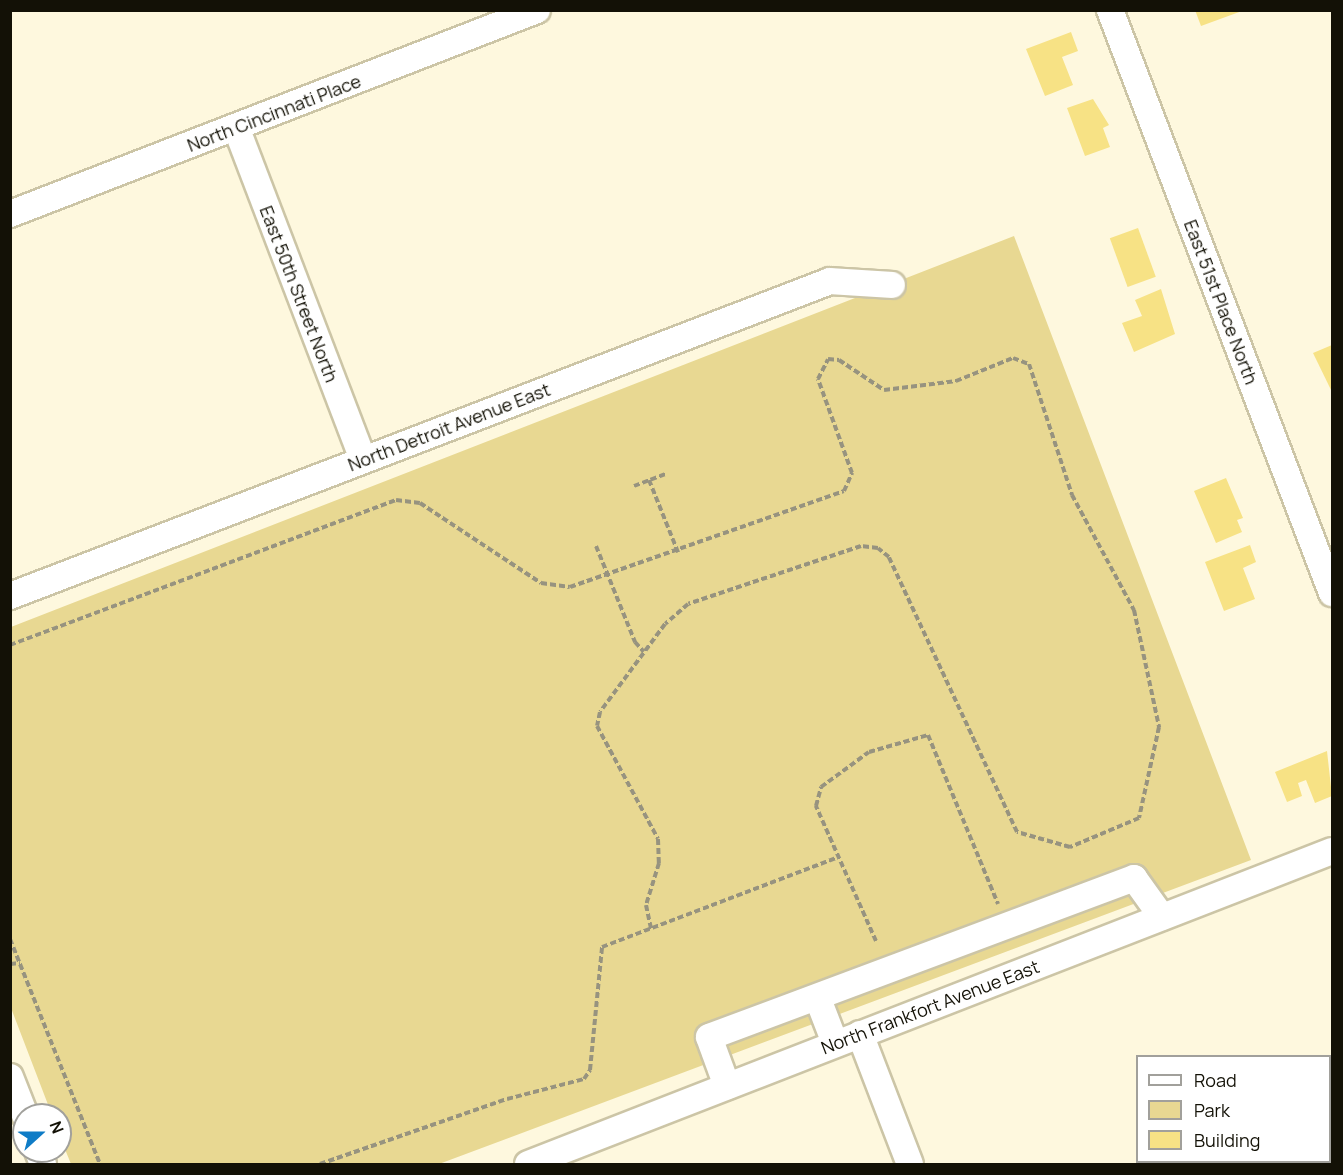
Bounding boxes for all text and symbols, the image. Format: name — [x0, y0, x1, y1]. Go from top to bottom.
street label: North Cincinnati Place — [184, 70, 364, 156]
street label: East 50th Street North — [255, 203, 343, 385]
street label: East 51st Place North — [1180, 217, 1262, 387]
street label: North Detroit Avenue East — [345, 378, 553, 476]
street label: North Frankfort Avenue East — [818, 955, 1042, 1059]
legend — [1136, 1055, 1331, 1163]
text: Road — [1194, 1068, 1237, 1092]
text: Park — [1194, 1098, 1230, 1122]
north arrow — [12, 1103, 72, 1163]
text: N — [45, 1118, 69, 1137]
text: Building — [1194, 1128, 1260, 1152]

